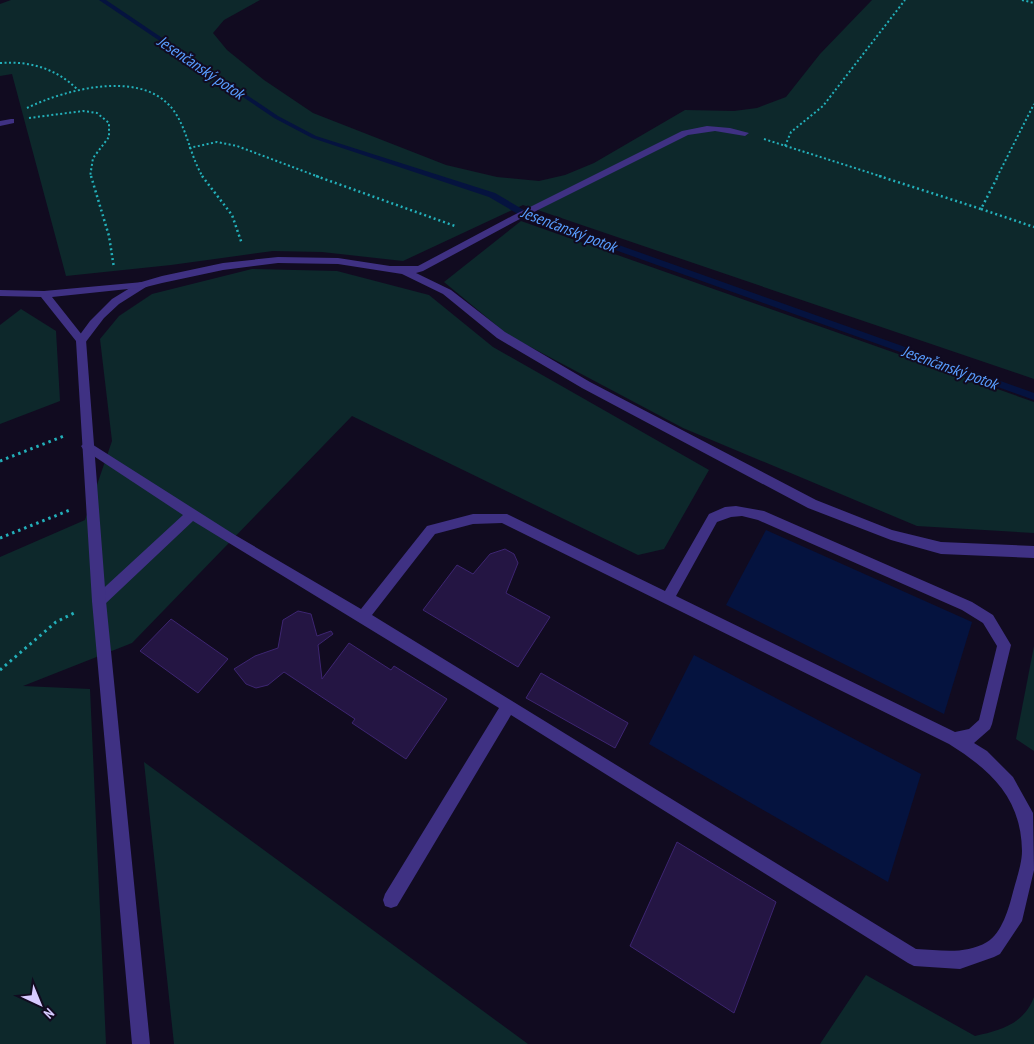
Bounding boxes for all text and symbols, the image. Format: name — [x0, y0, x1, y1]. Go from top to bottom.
water label: Jesenčanský potok — [153, 30, 250, 104]
water label: Jesenčanský potok — [518, 201, 621, 257]
water label: Jesenčanský potok — [898, 340, 1002, 394]
north arrow — [15, 979, 65, 1029]
text: N — [40, 1004, 58, 1022]

